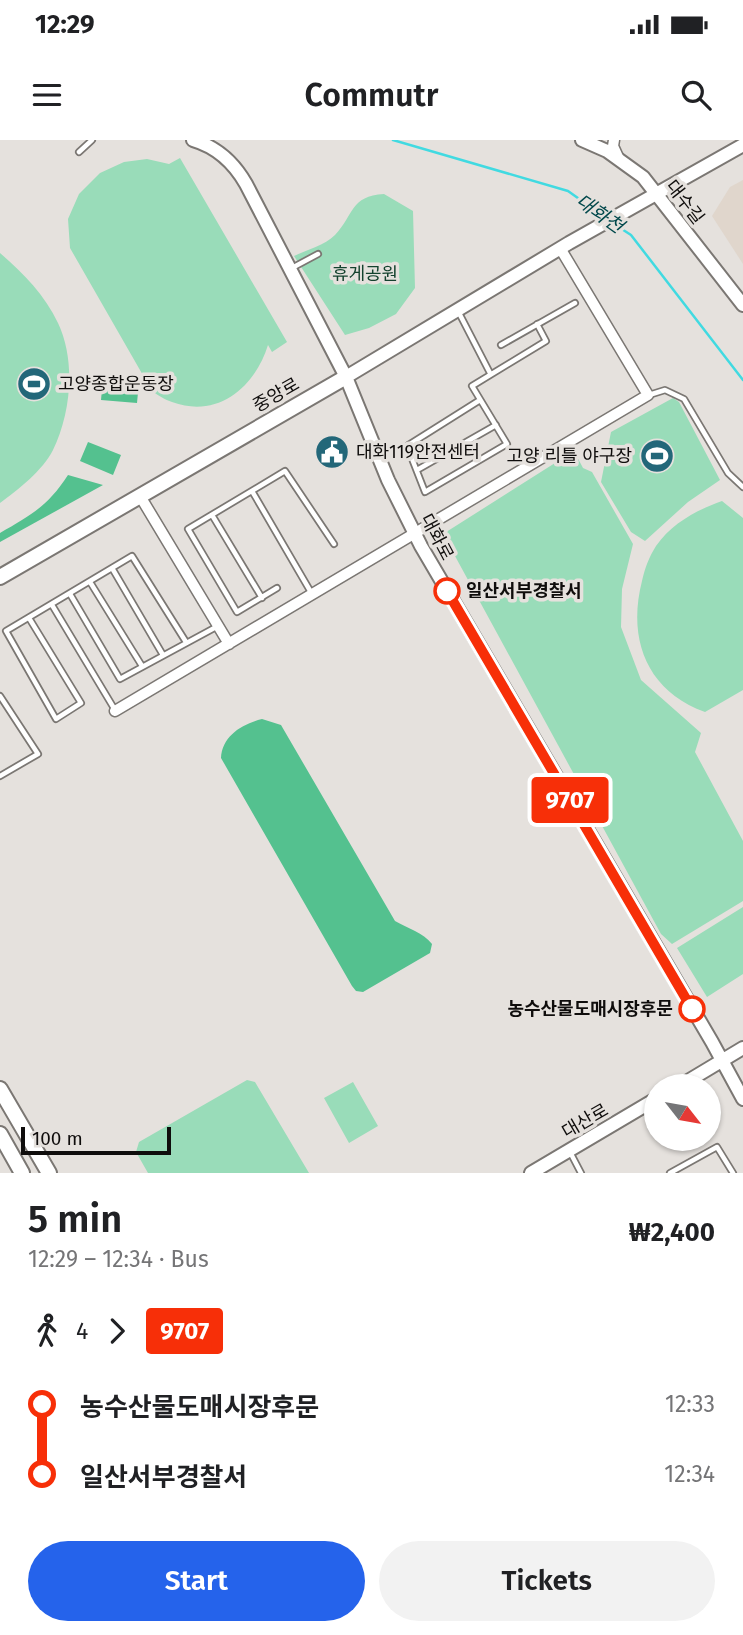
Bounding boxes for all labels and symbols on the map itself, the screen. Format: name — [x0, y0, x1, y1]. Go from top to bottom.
street label: 대수길 — [661, 176, 709, 228]
water label: 대화천 — [572, 189, 629, 239]
park label: 휴게공원 — [332, 263, 398, 285]
sports icon: 고양종합운동장 — [15, 365, 53, 403]
place label: 고양종합운동장 — [58, 373, 174, 395]
street label: 중앙로 — [249, 373, 303, 417]
public building icon: 대화119안전센터 — [313, 433, 351, 471]
sports icon: 고양 리틀 야구장 — [638, 437, 676, 475]
place label: 대화119안전센터 — [356, 441, 480, 463]
place label: 고양 리틀 야구장 — [507, 445, 632, 467]
street label: 대화로 — [416, 510, 458, 564]
marker: 일산서부경찰서 — [434, 578, 460, 604]
place label: 일산서부경찰서 — [466, 580, 582, 602]
line badge: 9707 — [521, 777, 619, 823]
marker: 농수산물도매시장후문 — [679, 996, 705, 1022]
place label: 농수산물도매시장후문 — [507, 998, 673, 1020]
north arrow — [644, 1074, 721, 1152]
street label: 대산로 — [558, 1099, 612, 1143]
scale bar — [21, 1124, 172, 1156]

